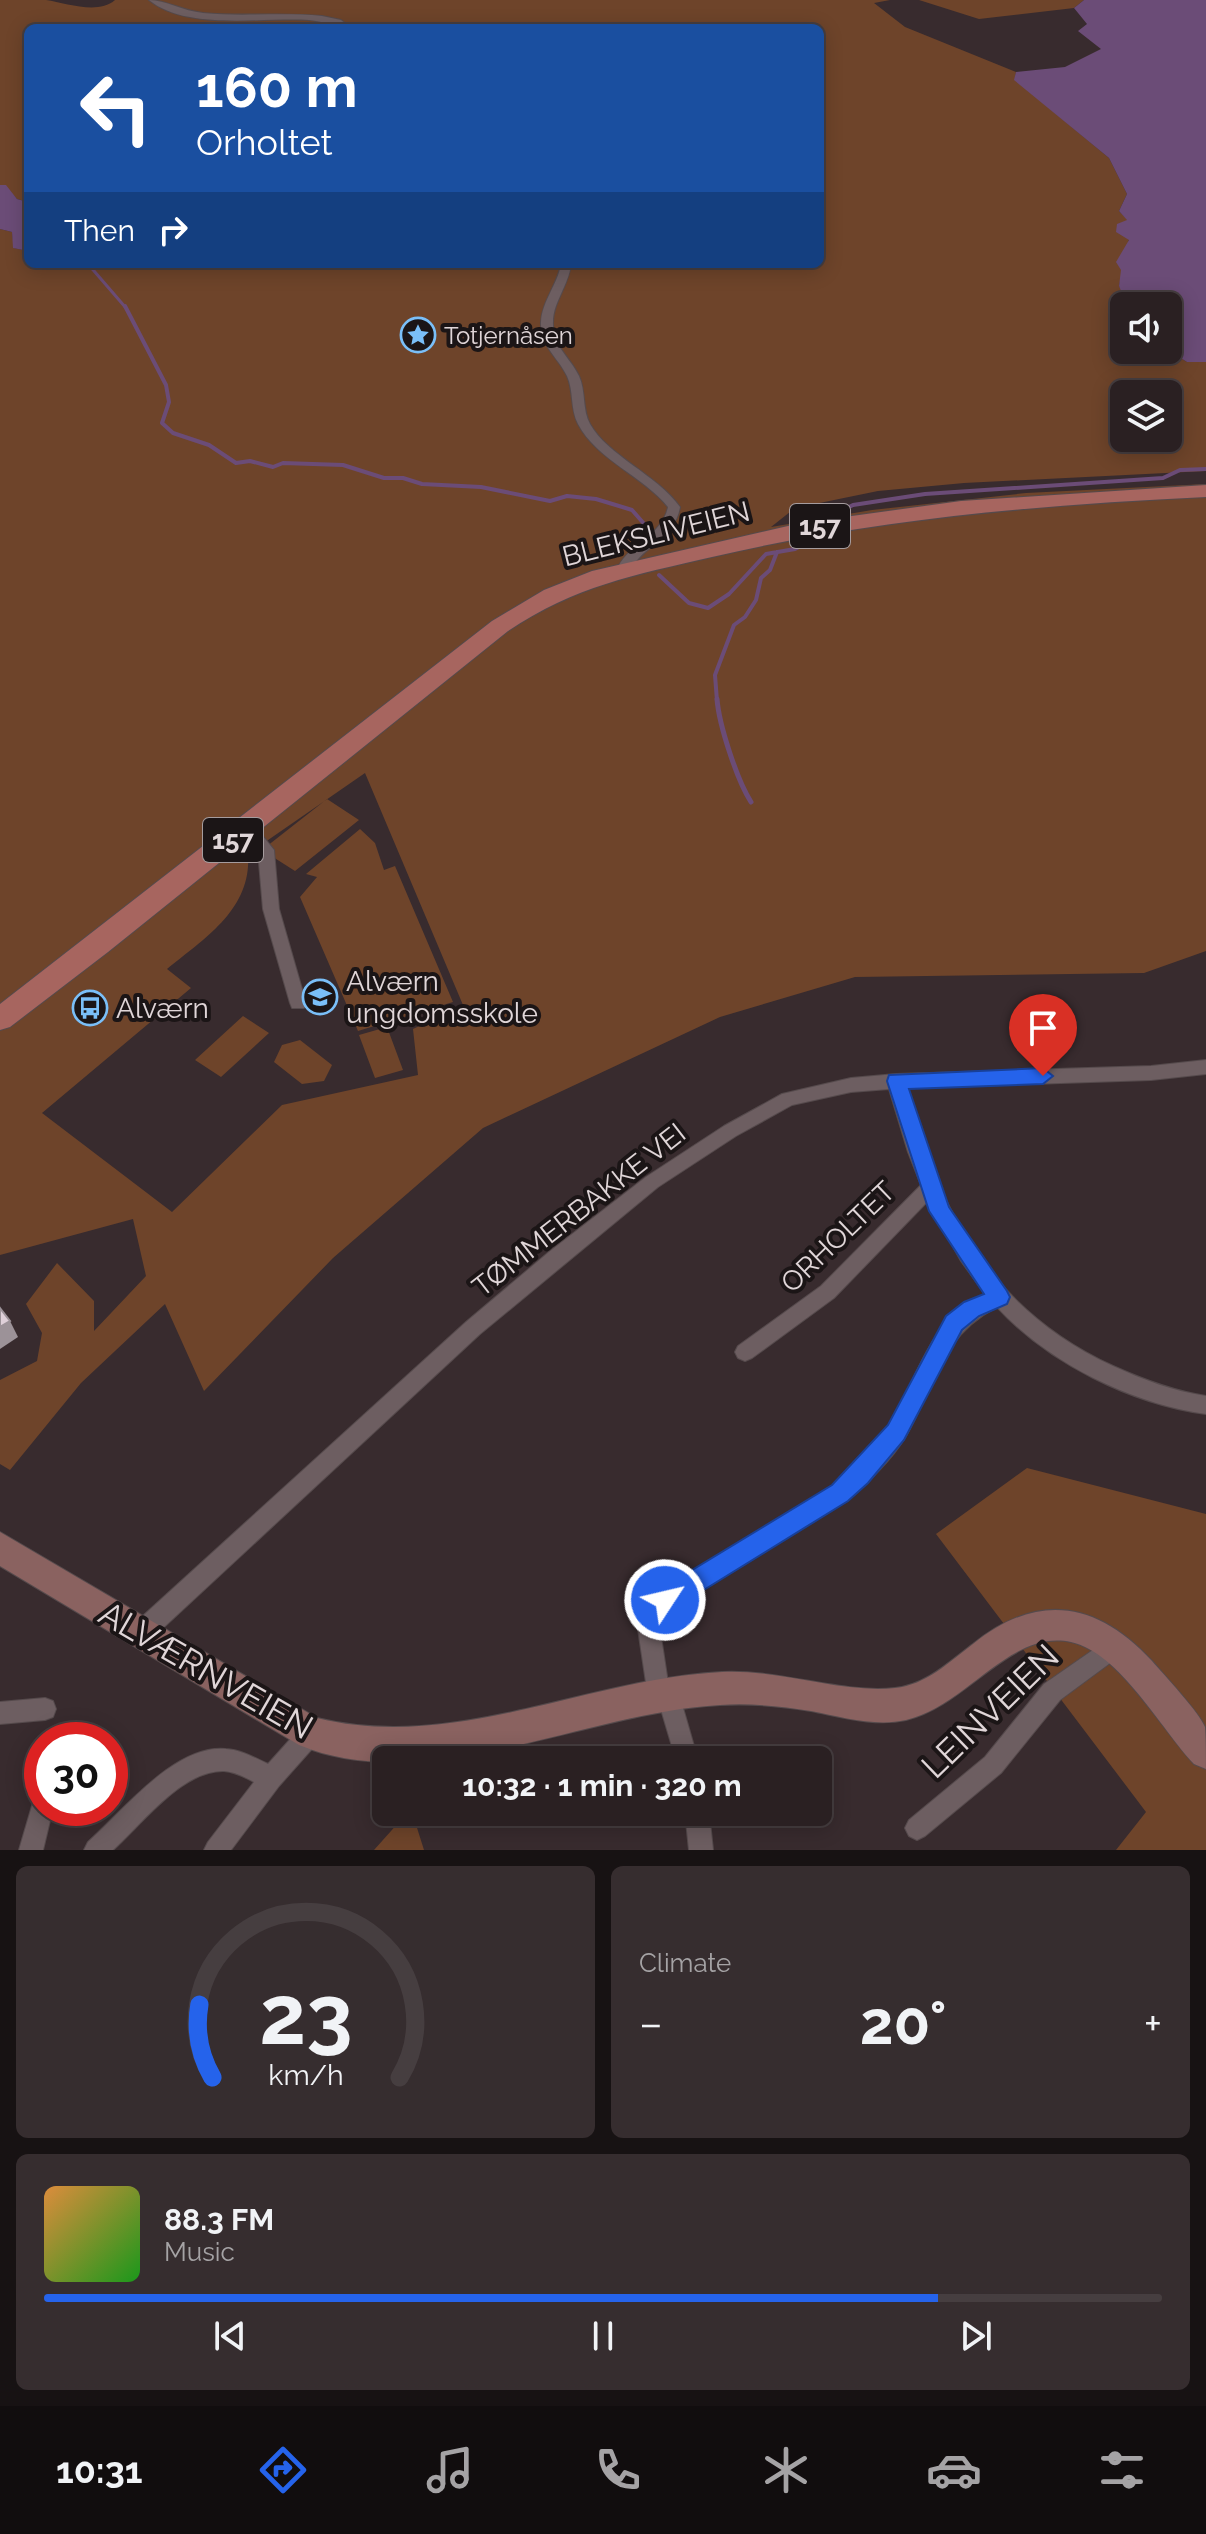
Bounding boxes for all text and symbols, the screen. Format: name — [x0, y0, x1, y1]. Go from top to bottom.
text: 160 m — [196, 54, 358, 120]
icon: left — [64, 56, 168, 160]
text: Orholtet — [196, 121, 333, 163]
icon: right — [151, 208, 195, 252]
text: Then — [64, 213, 135, 248]
map controls — [1110, 292, 1182, 452]
button: sound — [1110, 292, 1182, 364]
place icon: Totjernåsen — [399, 316, 437, 354]
place label: Totjernåsen — [444, 321, 573, 350]
button: layers — [1110, 380, 1182, 452]
street label: BLEKSLIVEIEN — [559, 495, 753, 573]
road number: 157 — [790, 504, 850, 548]
road number: 157 — [203, 818, 263, 862]
place label: Alværn ungdomsskole — [346, 965, 538, 1030]
school or university icon: Alværn ungdomsskole — [301, 978, 339, 1016]
bus stop icon: Alværn — [71, 989, 109, 1027]
place label: Alværn — [116, 992, 209, 1025]
pin — [1009, 994, 1077, 1076]
icon: arrive — [1021, 1006, 1065, 1050]
street label: TØMMERBAKKE VEI — [466, 1117, 692, 1303]
street label: ORHOLTET — [774, 1175, 902, 1299]
position arrow — [623, 1558, 707, 1642]
street label: ALVÆRNVEIEN — [92, 1593, 320, 1747]
street label: LEINVEIEN — [913, 1636, 1067, 1786]
speed limit sign: 30 — [24, 1722, 128, 1826]
text: 10:32 · 1 min · 320 m — [462, 1768, 742, 1803]
text: Climate — [639, 1948, 731, 1978]
text: 23 — [259, 1966, 352, 2063]
text: 20° — [860, 1988, 947, 2058]
text: − — [639, 1998, 663, 2049]
text: + — [1144, 1998, 1162, 2049]
text: km/h — [268, 2058, 343, 2092]
text: 88.3 FM — [164, 2202, 274, 2237]
text: Music — [164, 2237, 235, 2267]
icon: previous — [208, 2314, 252, 2358]
icon: pause — [581, 2314, 625, 2358]
icon: next — [954, 2314, 998, 2358]
icon: directions — [255, 2442, 311, 2498]
icon: music — [422, 2442, 478, 2498]
icon: phone — [590, 2442, 646, 2498]
icon: climate — [758, 2442, 814, 2498]
icon: car — [926, 2442, 982, 2498]
icon: filters — [1094, 2442, 1150, 2498]
text: 10:31 — [56, 2449, 143, 2491]

